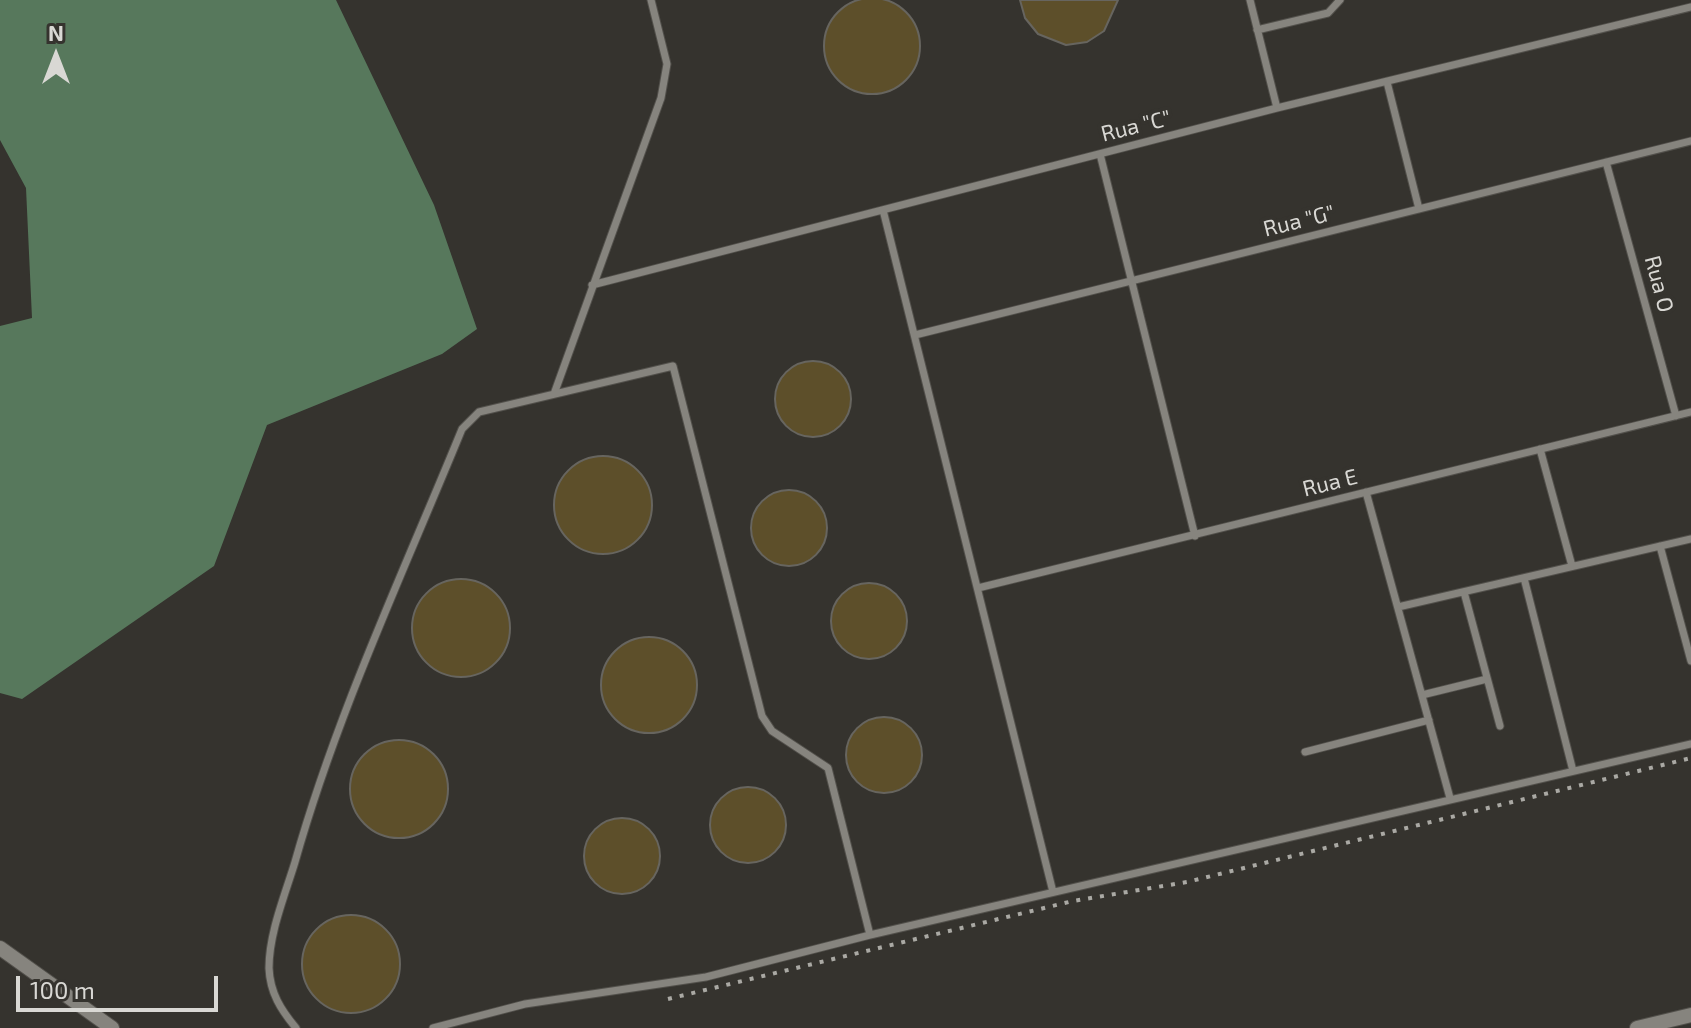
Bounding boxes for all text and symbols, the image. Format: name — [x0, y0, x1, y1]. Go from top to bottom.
north arrow — [16, 16, 96, 96]
text: N — [48, 19, 64, 45]
street label: Rua "C" — [1098, 105, 1174, 147]
street label: Rua "G" — [1261, 199, 1337, 243]
street label: Rua O — [1639, 253, 1679, 315]
street label: Rua E — [1300, 463, 1360, 503]
scale bar — [20, 960, 222, 1010]
text: 100 m — [30, 975, 95, 1004]

